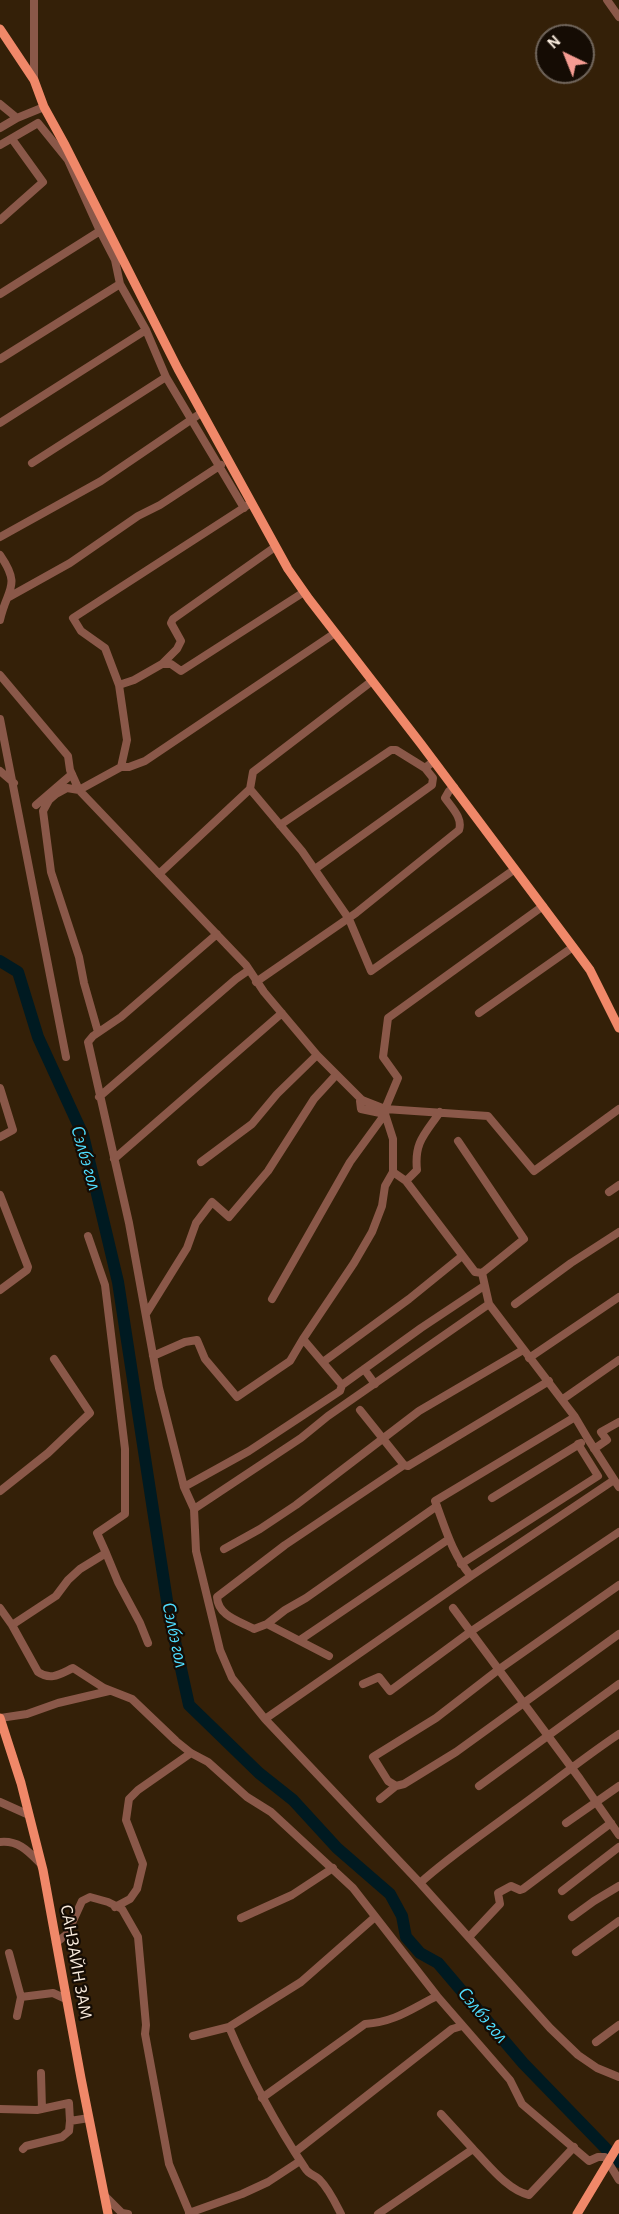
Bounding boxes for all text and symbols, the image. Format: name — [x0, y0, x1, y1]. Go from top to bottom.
north arrow — [535, 24, 595, 84]
text: N — [545, 33, 564, 52]
water label: Сэлбэ гол — [65, 1123, 107, 1193]
water label: Сэлбэ гол — [156, 1600, 194, 1670]
street label: САНЗАЙН ЗАМ — [55, 1903, 97, 2021]
water label: Сэлбэ гол — [452, 1982, 514, 2048]

